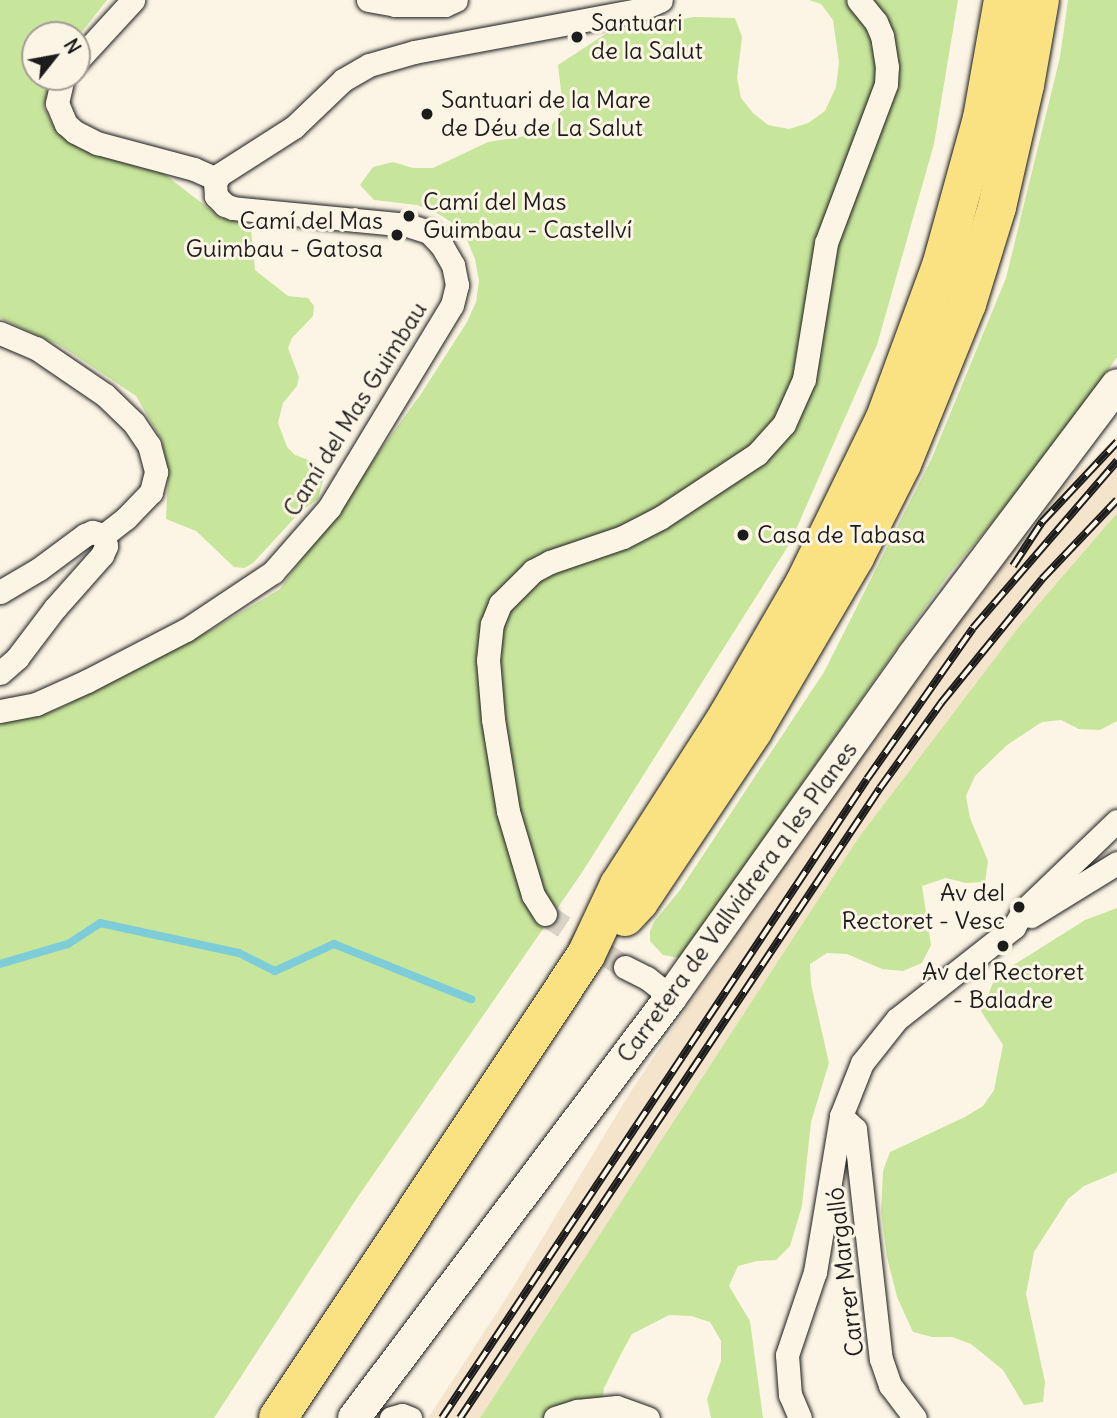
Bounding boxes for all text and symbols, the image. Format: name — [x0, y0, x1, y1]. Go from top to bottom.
place label: Santuari de la Salut — [591, 9, 703, 65]
north arrow — [21, 21, 91, 91]
marker: Santuari de la Salut — [569, 29, 585, 45]
text: N — [59, 34, 86, 58]
place label: Santuari de la Mare de Déu de La Salut — [441, 86, 651, 142]
marker: Santuari de la Mare de Déu de La Salut — [419, 106, 435, 122]
place label: Camí del Mas Guimbau - Castellví — [423, 188, 632, 244]
place label: Camí del Mas Guimbau - Gatosa — [185, 207, 383, 263]
marker: Camí del Mas Guimbau - Castellví — [401, 208, 417, 224]
marker: Camí del Mas Guimbau - Gatosa — [389, 227, 405, 243]
street label: Camí del Mas Guimbau — [277, 296, 433, 522]
place label: Casa de Tabasa — [757, 521, 926, 549]
marker: Casa de Tabasa — [735, 527, 751, 543]
street label: Carretera de Vallvidrera a les Planes — [611, 736, 863, 1068]
place label: Av del Rectoret - Vesc — [842, 879, 1005, 935]
marker: Av del Rectoret - Vesc — [1011, 899, 1027, 915]
marker: Av del Rectoret - Baladre — [995, 938, 1011, 954]
place label: Av del Rectoret - Baladre — [922, 958, 1084, 1014]
street label: Carrer Margalló — [820, 1186, 870, 1358]

